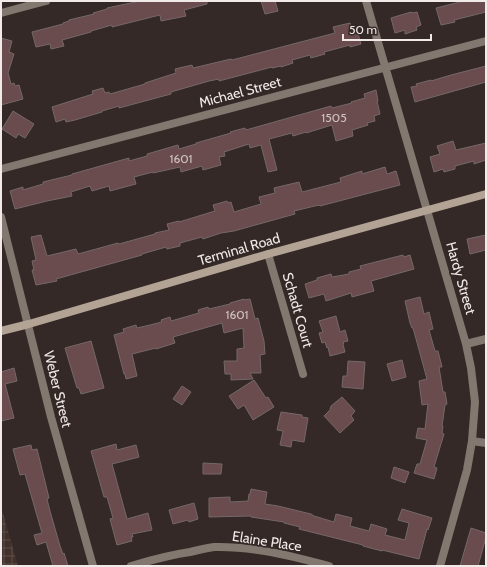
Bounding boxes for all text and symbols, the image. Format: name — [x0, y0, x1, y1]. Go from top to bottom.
scale bar — [343, 16, 431, 42]
text: 50 m — [349, 22, 377, 37]
street label: Michael Street — [197, 72, 283, 112]
house number: 1505 — [321, 110, 347, 125]
house number: 1601 — [169, 151, 193, 166]
street label: Terminal Road — [196, 229, 282, 269]
street label: Hardy Street — [442, 240, 480, 317]
street label: Schadt Court — [279, 270, 317, 350]
house number: 1601 — [225, 307, 249, 322]
street label: Weber Street — [40, 349, 76, 429]
street label: Elaine Place — [231, 527, 303, 555]

